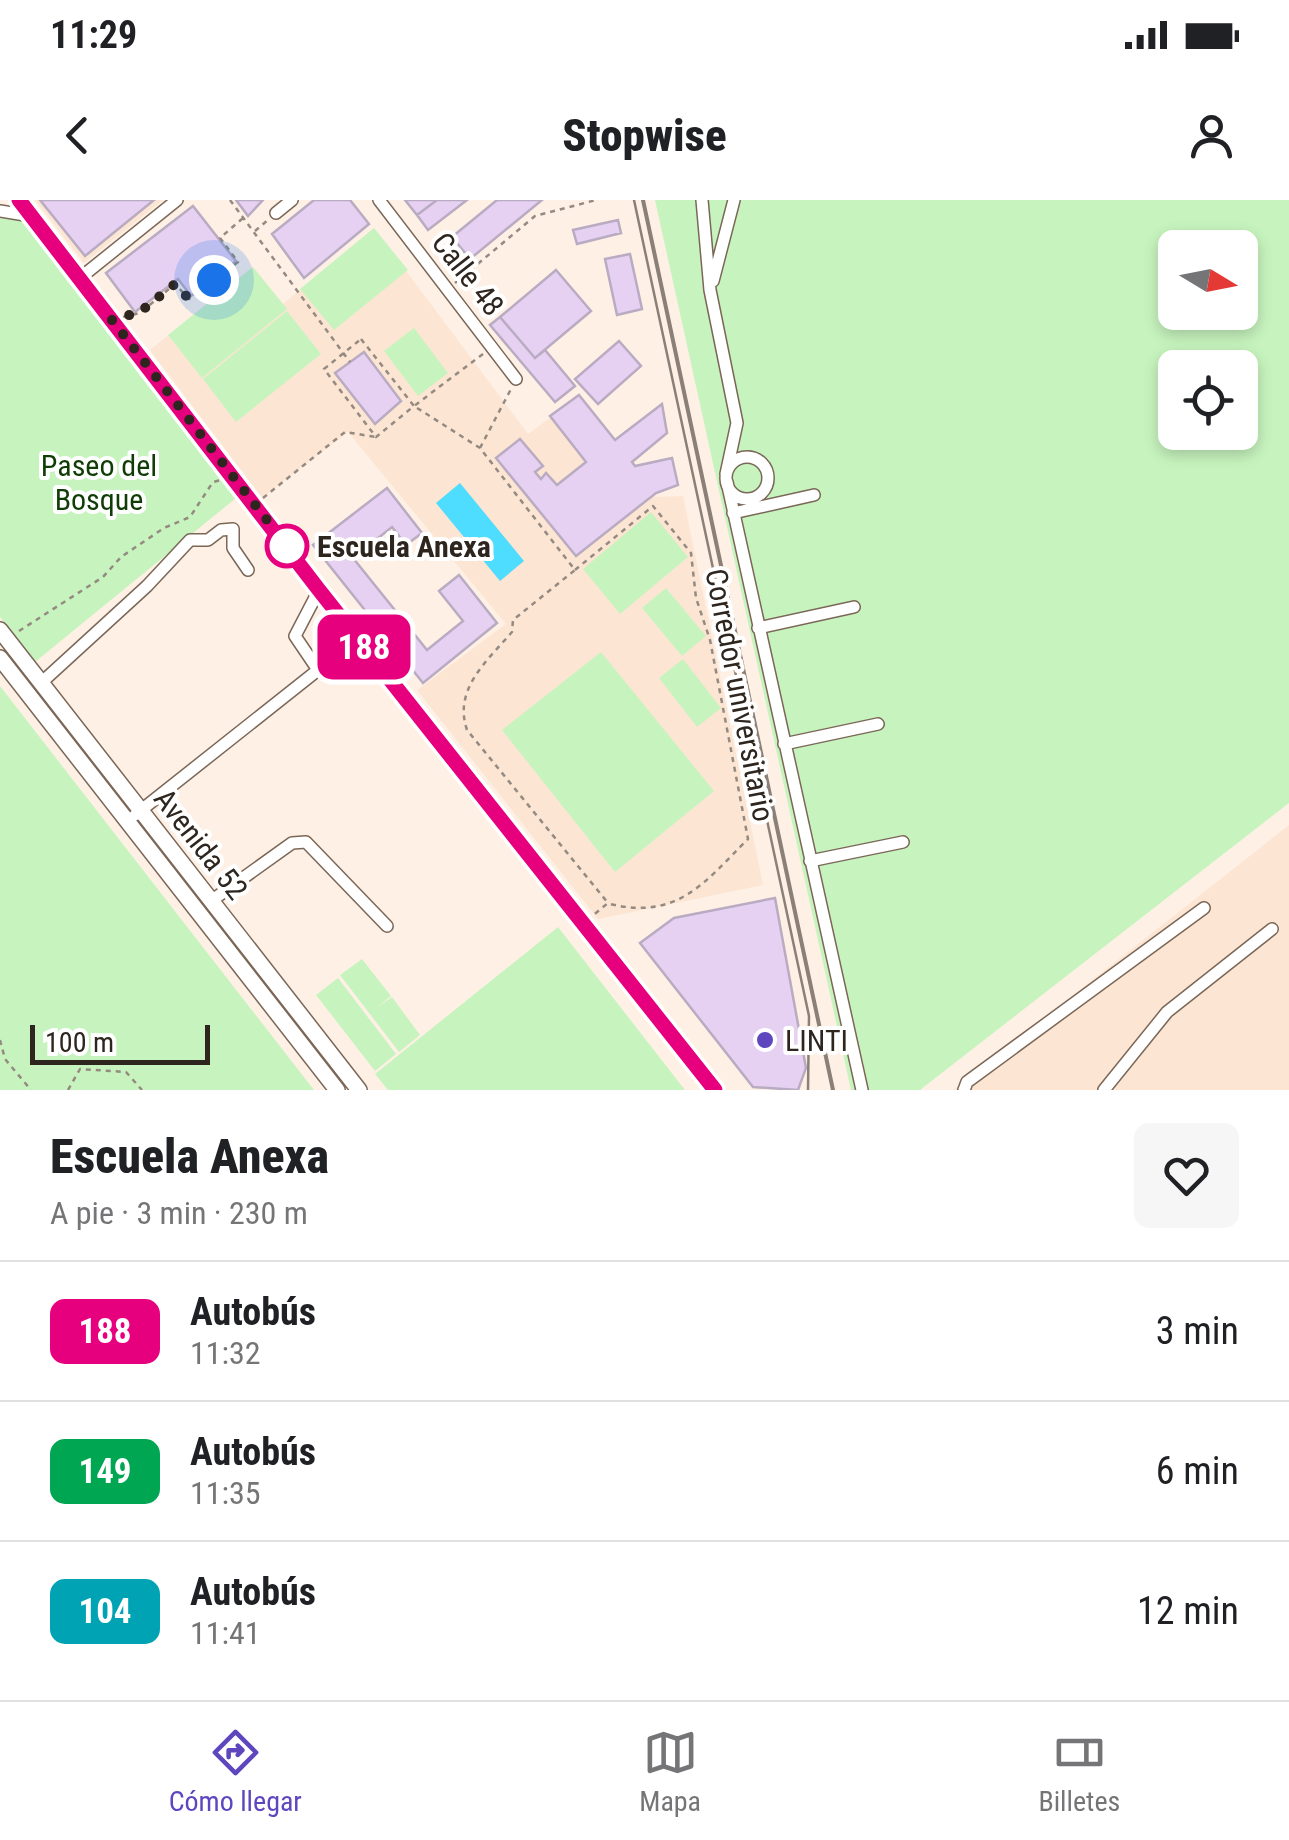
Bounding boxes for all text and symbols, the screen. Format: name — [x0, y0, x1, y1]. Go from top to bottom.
text: 11:29 — [50, 13, 137, 57]
icon: back — [50, 108, 105, 163]
icon: person — [1184, 108, 1239, 163]
text: Stopwise — [562, 109, 727, 162]
street label: Calle 48 — [425, 226, 511, 322]
north arrow — [1158, 230, 1258, 330]
map controls — [1158, 230, 1258, 450]
your location — [189, 255, 239, 305]
button: locate — [1158, 350, 1258, 450]
park label: Paseo del Bosque — [41, 448, 157, 517]
marker: Escuela Anexa — [266, 525, 308, 567]
place label: Escuela Anexa — [317, 529, 491, 564]
street label: Corredor universitario — [698, 566, 782, 824]
line badge: 188 — [306, 614, 422, 680]
text: 188 — [337, 627, 391, 668]
street label: Avenida 52 — [147, 782, 255, 906]
scale bar — [30, 1020, 210, 1064]
place label: LINTI — [785, 1023, 848, 1058]
text: 100 m — [45, 1026, 114, 1059]
marker: LINTI — [754, 1029, 776, 1051]
button: heart — [1134, 1123, 1239, 1228]
text: Escuela Anexa — [50, 1128, 329, 1185]
text: A pie · 3 min · 230 m — [50, 1194, 308, 1232]
text: Autobús — [190, 1290, 316, 1334]
text: 3 min — [1156, 1309, 1239, 1353]
text: 188 — [78, 1311, 132, 1352]
text: 11:32 — [190, 1334, 261, 1372]
text: Autobús — [190, 1430, 316, 1474]
text: 6 min — [1156, 1449, 1239, 1493]
text: 149 — [78, 1451, 132, 1492]
text: 11:35 — [190, 1474, 261, 1512]
text: Autobús — [190, 1570, 316, 1614]
text: 12 min — [1137, 1589, 1239, 1633]
text: 104 — [78, 1591, 132, 1632]
text: 11:41 — [190, 1614, 261, 1652]
tab: Cómo llegar — [169, 1725, 302, 1818]
tab: Mapa — [639, 1725, 701, 1818]
tab: Billetes — [1038, 1725, 1120, 1818]

